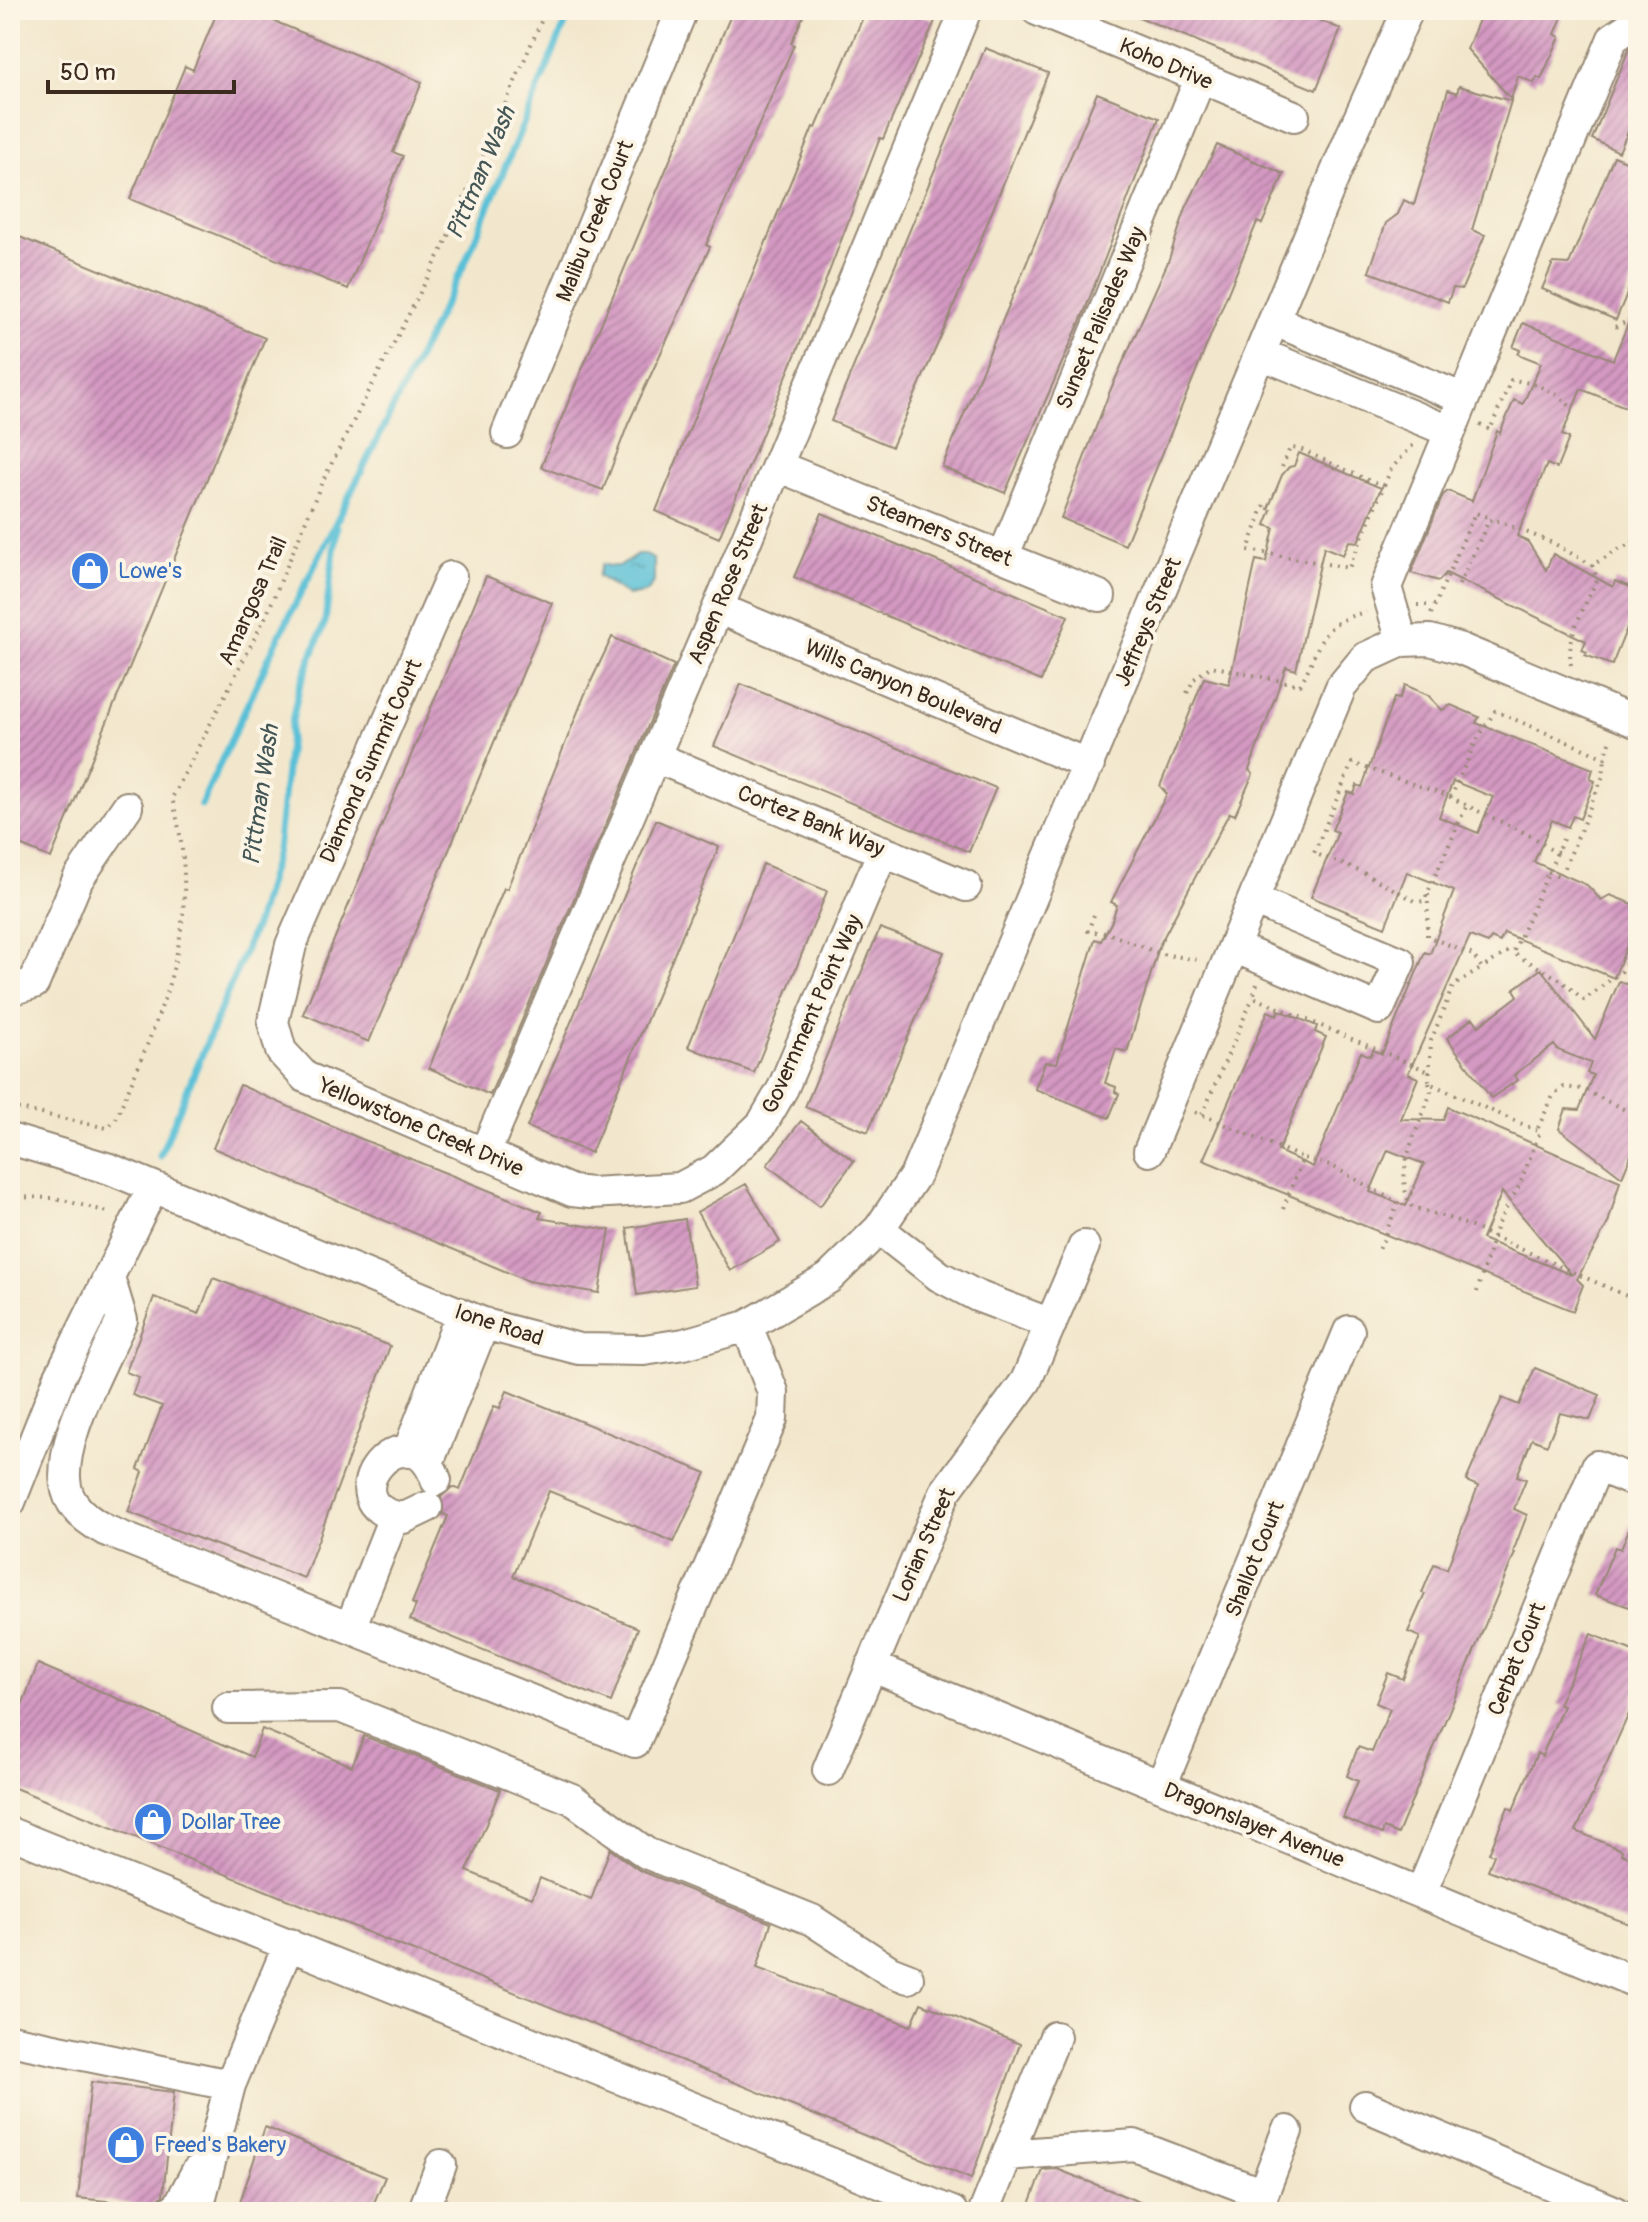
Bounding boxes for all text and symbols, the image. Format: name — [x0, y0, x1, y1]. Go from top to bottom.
street label: Koho Drive — [1115, 32, 1217, 96]
scale bar — [48, 44, 234, 94]
text: 50 m — [60, 58, 116, 87]
water label: Pittman Wash — [440, 101, 523, 244]
street label: Malibu Creek Court — [550, 136, 640, 306]
street label: Sunset Palisades Way — [1050, 222, 1152, 414]
street label: Steamers Street — [862, 489, 1016, 573]
street label: Aspen Rose Street — [682, 499, 775, 669]
street label: Amargosa Trail — [212, 532, 294, 670]
shop icon: Lowe's — [69, 550, 111, 592]
street label: Jeffreys Street — [1108, 553, 1188, 691]
place label: Lowe's — [118, 557, 182, 585]
street label: Wills Canyon Boulevard — [800, 633, 1006, 741]
street label: Diamond Summit Court — [313, 655, 429, 867]
water label: Pittman Wash — [237, 721, 285, 867]
street label: Cortez Bank Way — [733, 779, 889, 863]
street label: Government Point Way — [755, 910, 869, 1118]
street label: Yellowstone Creek Drive — [313, 1071, 528, 1183]
street label: Ione Road — [451, 1298, 547, 1352]
street label: Lorian Street — [886, 1483, 962, 1607]
street label: Shallot Court — [1219, 1497, 1291, 1621]
street label: Cerbat Court — [1482, 1598, 1552, 1720]
street label: Dragonslayer Avenue — [1160, 1776, 1348, 1874]
shop icon: Dollar Tree — [132, 1801, 174, 1843]
place label: Dollar Tree — [181, 1808, 281, 1836]
shop icon: Freed's Bakery — [105, 2124, 147, 2166]
place label: Freed's Bakery — [154, 2131, 286, 2159]

